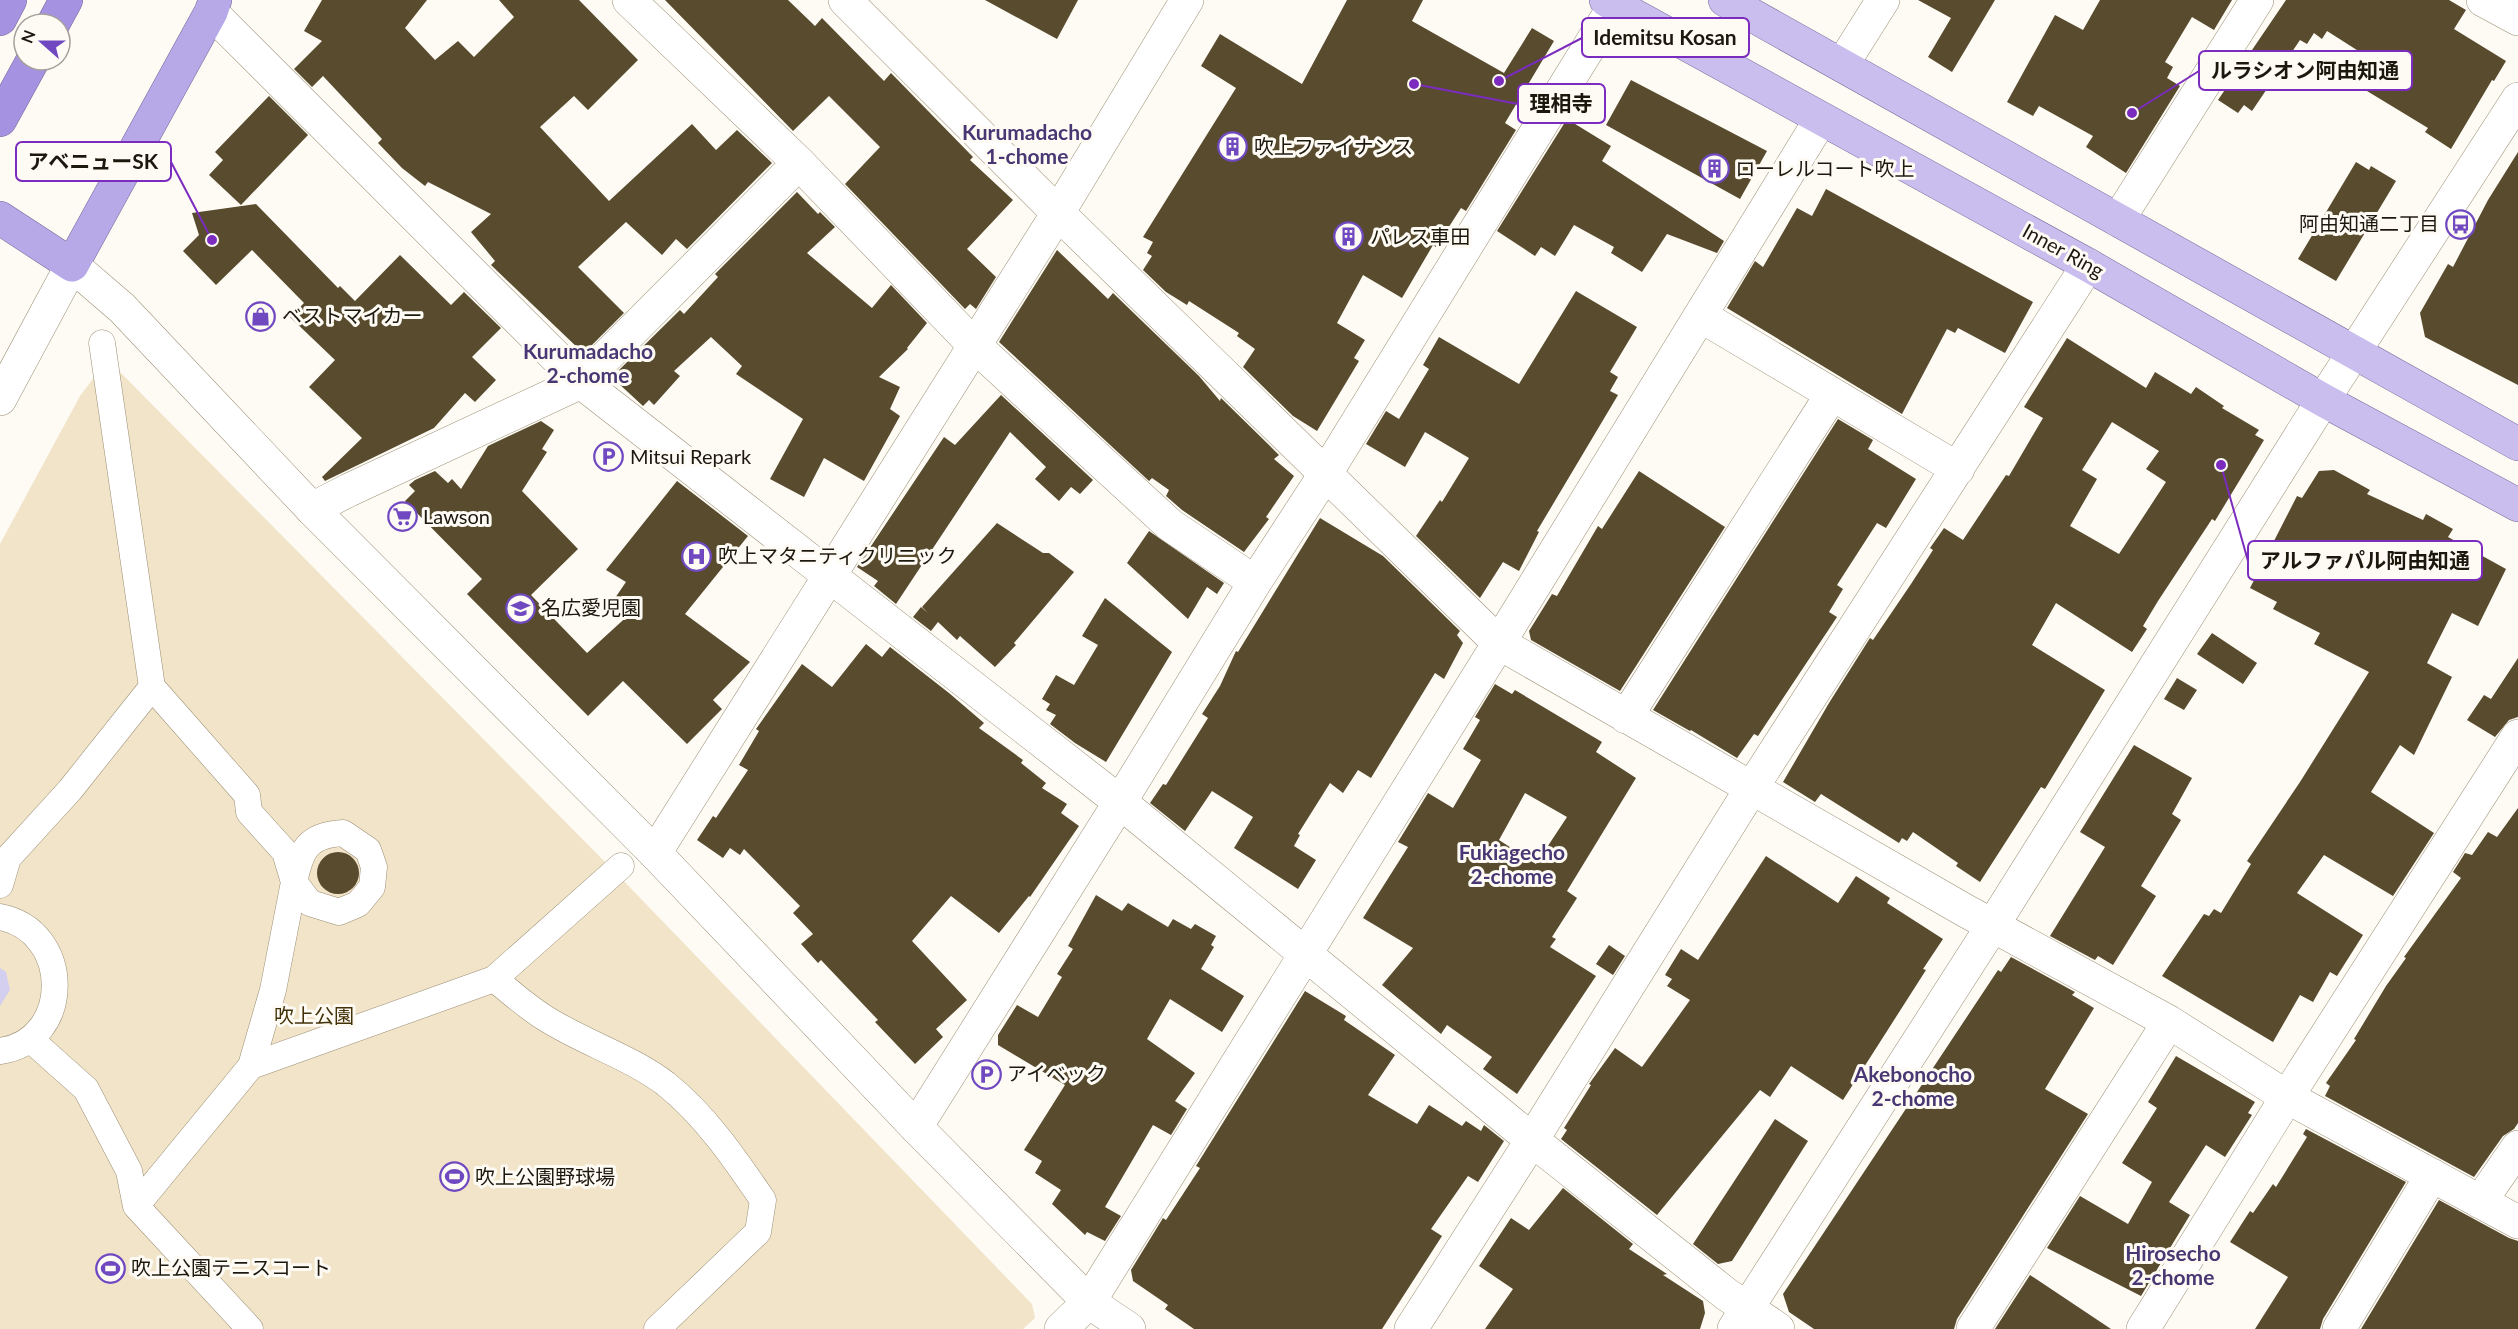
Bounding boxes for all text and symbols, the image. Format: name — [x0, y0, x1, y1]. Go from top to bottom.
north arrow — [12, 12, 72, 72]
callout: Idemitsu Kosan — [1582, 18, 1749, 57]
text: Idemitsu Kosan — [1593, 24, 1737, 49]
text: N — [16, 27, 39, 46]
callout: ルラシオン阿由知通 — [2199, 51, 2412, 90]
text: ルラシオン阿由知通 — [2211, 57, 2399, 82]
callout: 理相寺 — [1518, 84, 1605, 123]
text: 理相寺 — [1530, 90, 1593, 115]
district label: Kurumadacho 1-chome — [962, 119, 1092, 168]
building icon: 吹上ファイナンス — [1217, 131, 1249, 163]
place label: 吹上ファイナンス — [1254, 134, 1413, 158]
callout: アベニューSK — [16, 142, 171, 181]
text: アベニューSK — [28, 148, 159, 173]
building icon: ローレルコート吹上 — [1698, 153, 1730, 185]
place label: ローレルコート吹上 — [1735, 156, 1915, 180]
bus stop icon: 阿由知通二丁目 — [2444, 208, 2476, 240]
place label: 阿由知通二丁目 — [2299, 211, 2439, 235]
street label: Inner Ring — [2019, 218, 2108, 282]
building icon: パレス車田 — [1333, 221, 1365, 253]
place label: パレス車田 — [1370, 224, 1470, 248]
shop icon: ベストマイカー — [245, 300, 277, 332]
place label: ベストマイカー — [282, 303, 422, 327]
district label: Kurumadacho 2-chome — [523, 338, 653, 387]
parking icon: Mitsui Repark — [593, 441, 625, 473]
place label: Mitsui Repark — [630, 444, 752, 468]
supermarket icon: Lawson — [386, 501, 418, 533]
place label: Lawson — [423, 504, 490, 528]
hospital icon: 吹上マタニティクリニック — [681, 540, 713, 572]
callout: アルファパル阿由知通 — [2248, 541, 2482, 580]
place label: 吹上マタニティクリニック — [718, 543, 957, 567]
text: アルファパル阿由知通 — [2260, 547, 2470, 572]
school or university icon: 名広愛児園 — [504, 592, 536, 624]
place label: 名広愛児園 — [541, 595, 641, 619]
district label: Fukiagecho 2-chome — [1459, 839, 1565, 888]
park label: 吹上公園 — [274, 1003, 354, 1027]
parking icon: アイベック — [970, 1058, 1002, 1090]
place label: アイベック — [1007, 1061, 1106, 1085]
district label: Akebonocho 2-chome — [1853, 1061, 1972, 1110]
sports icon: 吹上公園野球場 — [438, 1161, 470, 1193]
place label: 吹上公園野球場 — [475, 1164, 615, 1188]
district label: Hirosecho 2-chome — [2125, 1240, 2221, 1289]
sports icon: 吹上公園テニスコート — [94, 1252, 126, 1284]
place label: 吹上公園テニスコート — [131, 1255, 331, 1279]

